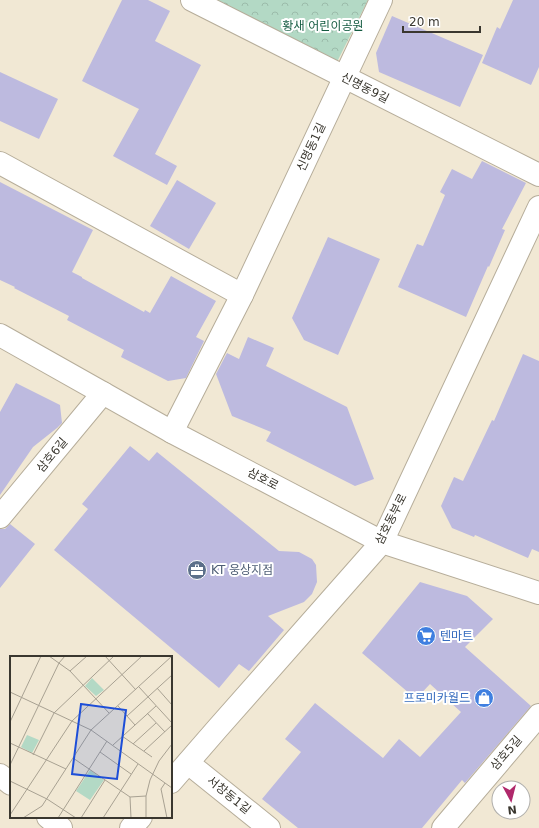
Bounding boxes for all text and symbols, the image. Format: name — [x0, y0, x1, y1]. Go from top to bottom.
scale bar — [403, 8, 480, 34]
text: 20 m — [409, 15, 440, 29]
park label: 황새 어린이공원 — [282, 19, 364, 33]
street label: 신명동9길 — [339, 70, 391, 106]
street label: 신명동1길 — [294, 121, 328, 173]
street label: 삼호6길 — [34, 435, 70, 475]
street label: 삼호로 — [245, 465, 281, 493]
street label: 삼호동부로 — [372, 491, 410, 547]
office icon: KT 웅상지점 — [186, 559, 208, 581]
place label: KT 웅상지점 — [211, 563, 273, 577]
supermarket icon: 텐마트 — [415, 625, 437, 647]
place label: 텐마트 — [440, 629, 473, 643]
inset map — [10, 656, 172, 818]
shop icon: 프로미카월드 — [473, 687, 495, 709]
place label: 프로미카월드 — [404, 691, 470, 705]
street label: 삼호5길 — [487, 733, 525, 773]
street label: 서창동1길 — [204, 773, 254, 817]
north arrow — [491, 780, 531, 820]
text: N — [507, 802, 518, 816]

